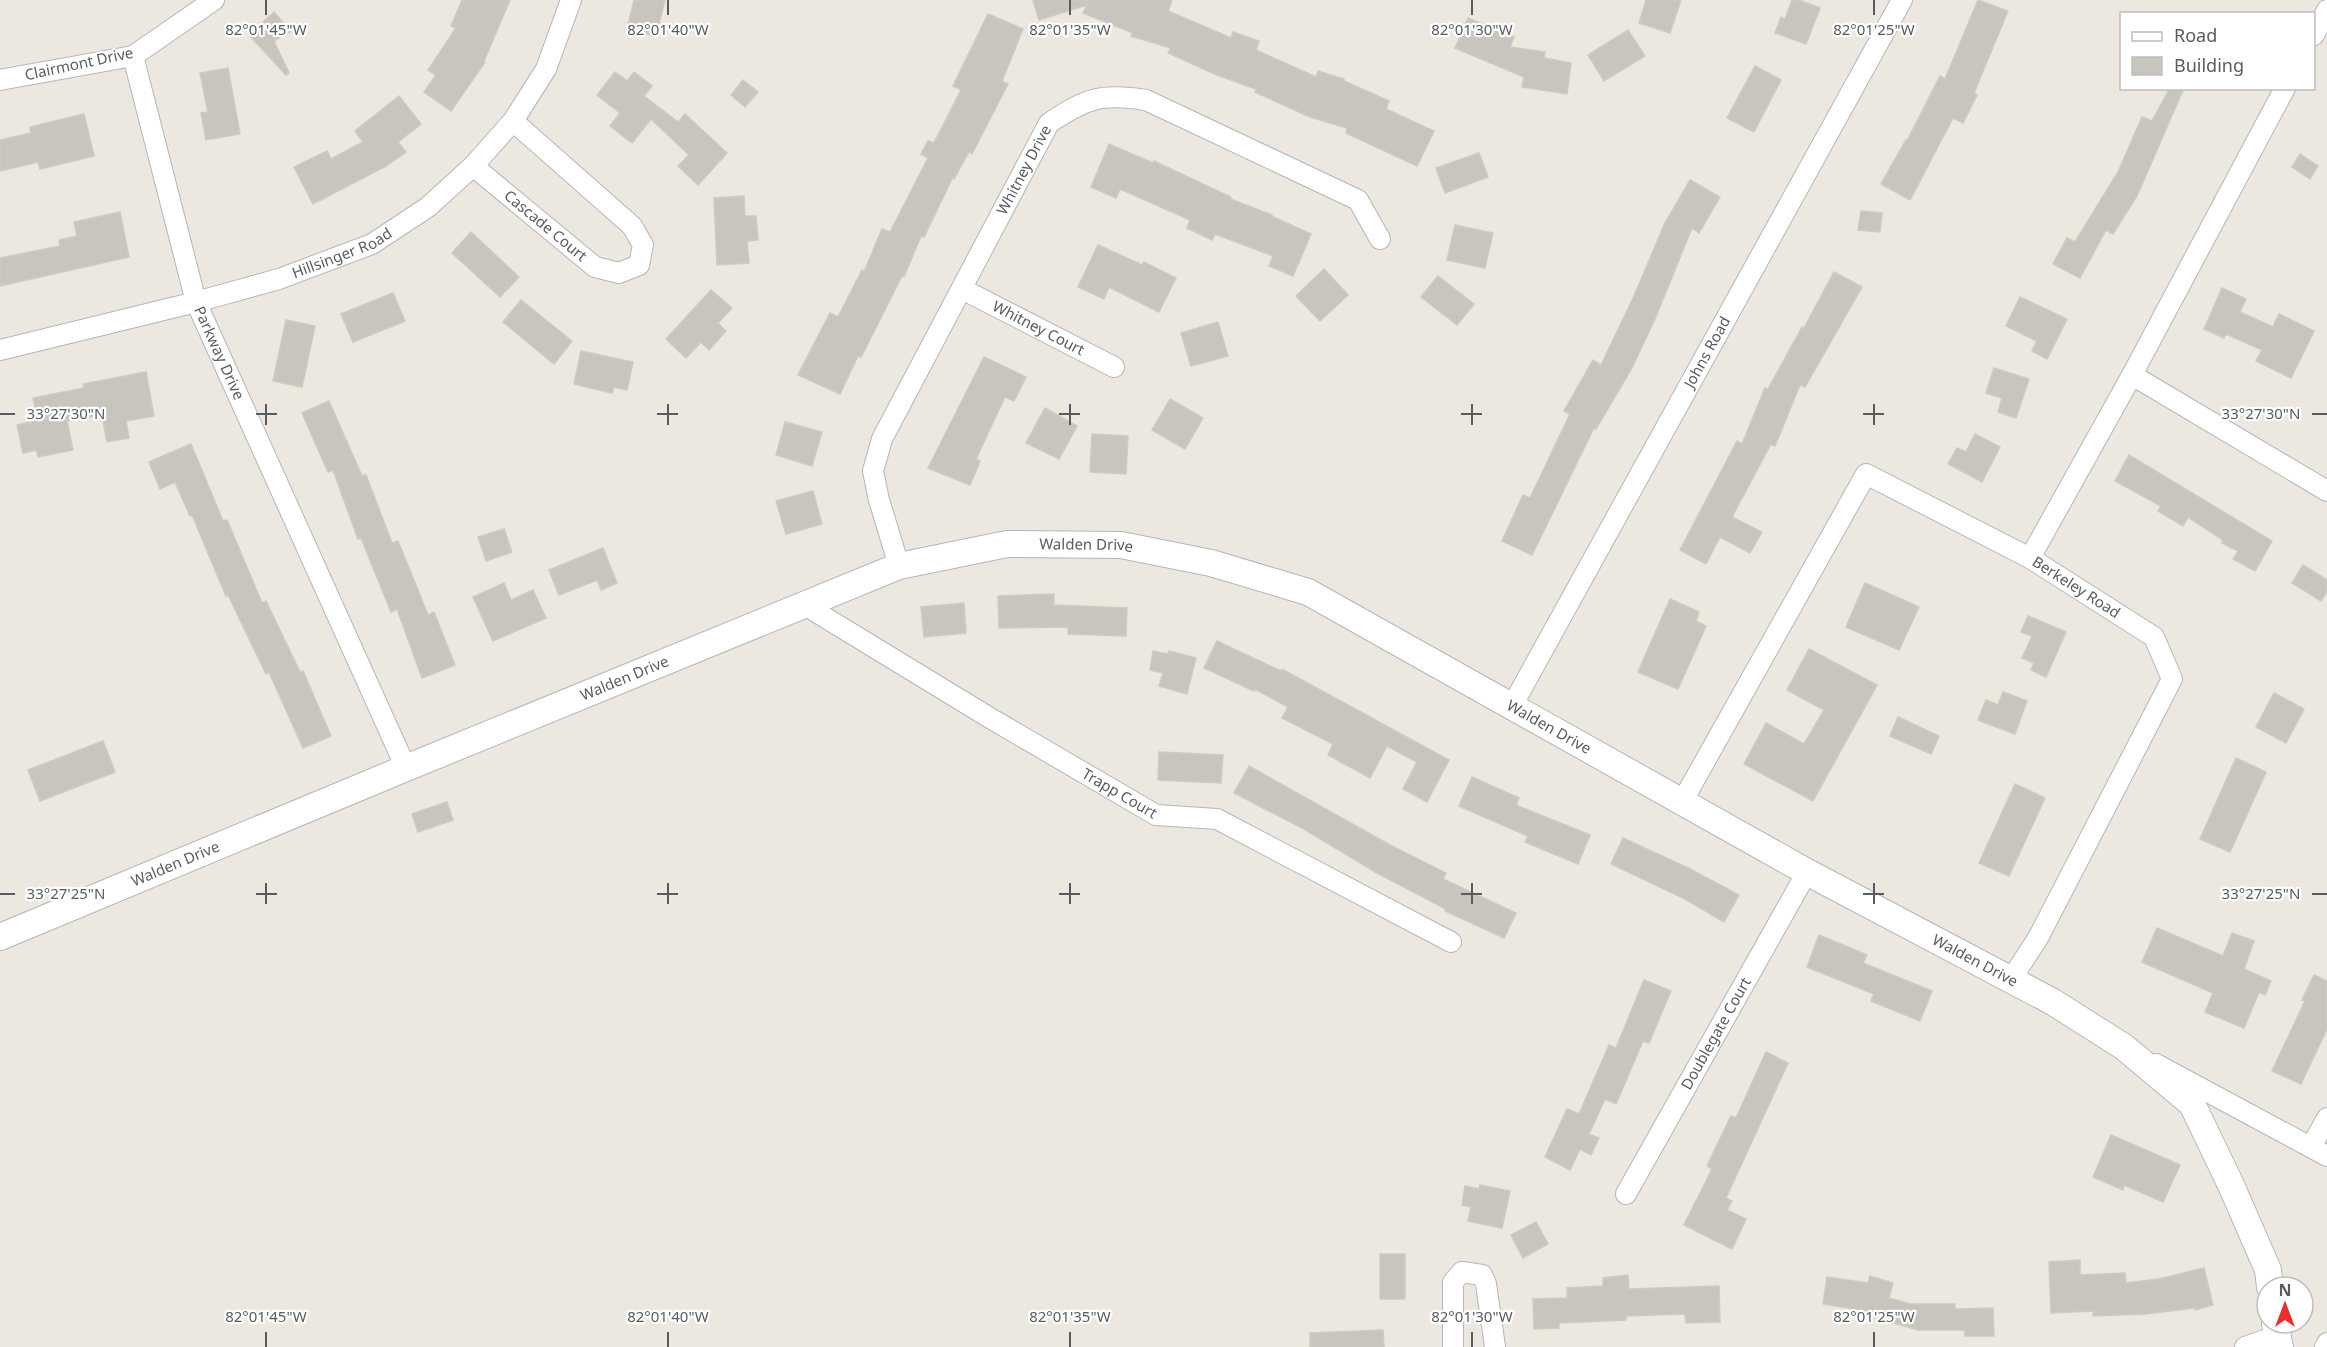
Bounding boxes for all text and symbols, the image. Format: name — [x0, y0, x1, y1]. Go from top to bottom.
legend — [2120, 12, 2315, 90]
text: 82°01'45"W — [225, 19, 307, 39]
text: 82°01'40"W — [627, 19, 709, 39]
text: 82°01'35"W — [1029, 19, 1111, 39]
text: 82°01'30"W — [1431, 19, 1513, 39]
text: 82°01'25"W — [1833, 19, 1915, 39]
text: Road — [2174, 23, 2217, 47]
street label: Clairmont Drive — [23, 42, 135, 84]
text: Building — [2174, 53, 2244, 77]
street label: Whitney Drive — [991, 121, 1055, 218]
street label: Cascade Court — [500, 185, 592, 266]
street label: Hillsinger Road — [289, 223, 395, 282]
street label: Whitney Court — [989, 295, 1089, 360]
street label: Parkway Drive — [190, 303, 250, 403]
street label: Johns Road — [1678, 313, 1734, 393]
text: 33°27'30"N — [27, 403, 105, 423]
text: 33°27'30"N — [2222, 403, 2300, 423]
street label: Walden Drive — [1039, 533, 1135, 556]
street label: Berkeley Road — [2029, 551, 2124, 622]
street label: Walden Drive — [577, 650, 671, 705]
street label: Walden Drive — [1503, 695, 1595, 758]
street label: Trapp Court — [1079, 763, 1162, 823]
street label: Walden Drive — [128, 836, 222, 890]
text: 33°27'25"N — [27, 883, 105, 903]
text: 33°27'25"N — [2222, 883, 2300, 903]
street label: Walden Drive — [1929, 929, 2022, 991]
street label: Doublegate Court — [1676, 973, 1755, 1093]
north arrow — [2255, 1275, 2315, 1335]
text: N — [2278, 1279, 2292, 1301]
text: 82°01'45"W — [225, 1306, 307, 1326]
text: 82°01'40"W — [627, 1306, 709, 1326]
text: 82°01'35"W — [1029, 1306, 1111, 1326]
text: 82°01'30"W — [1431, 1306, 1513, 1326]
text: 82°01'25"W — [1833, 1306, 1915, 1326]

